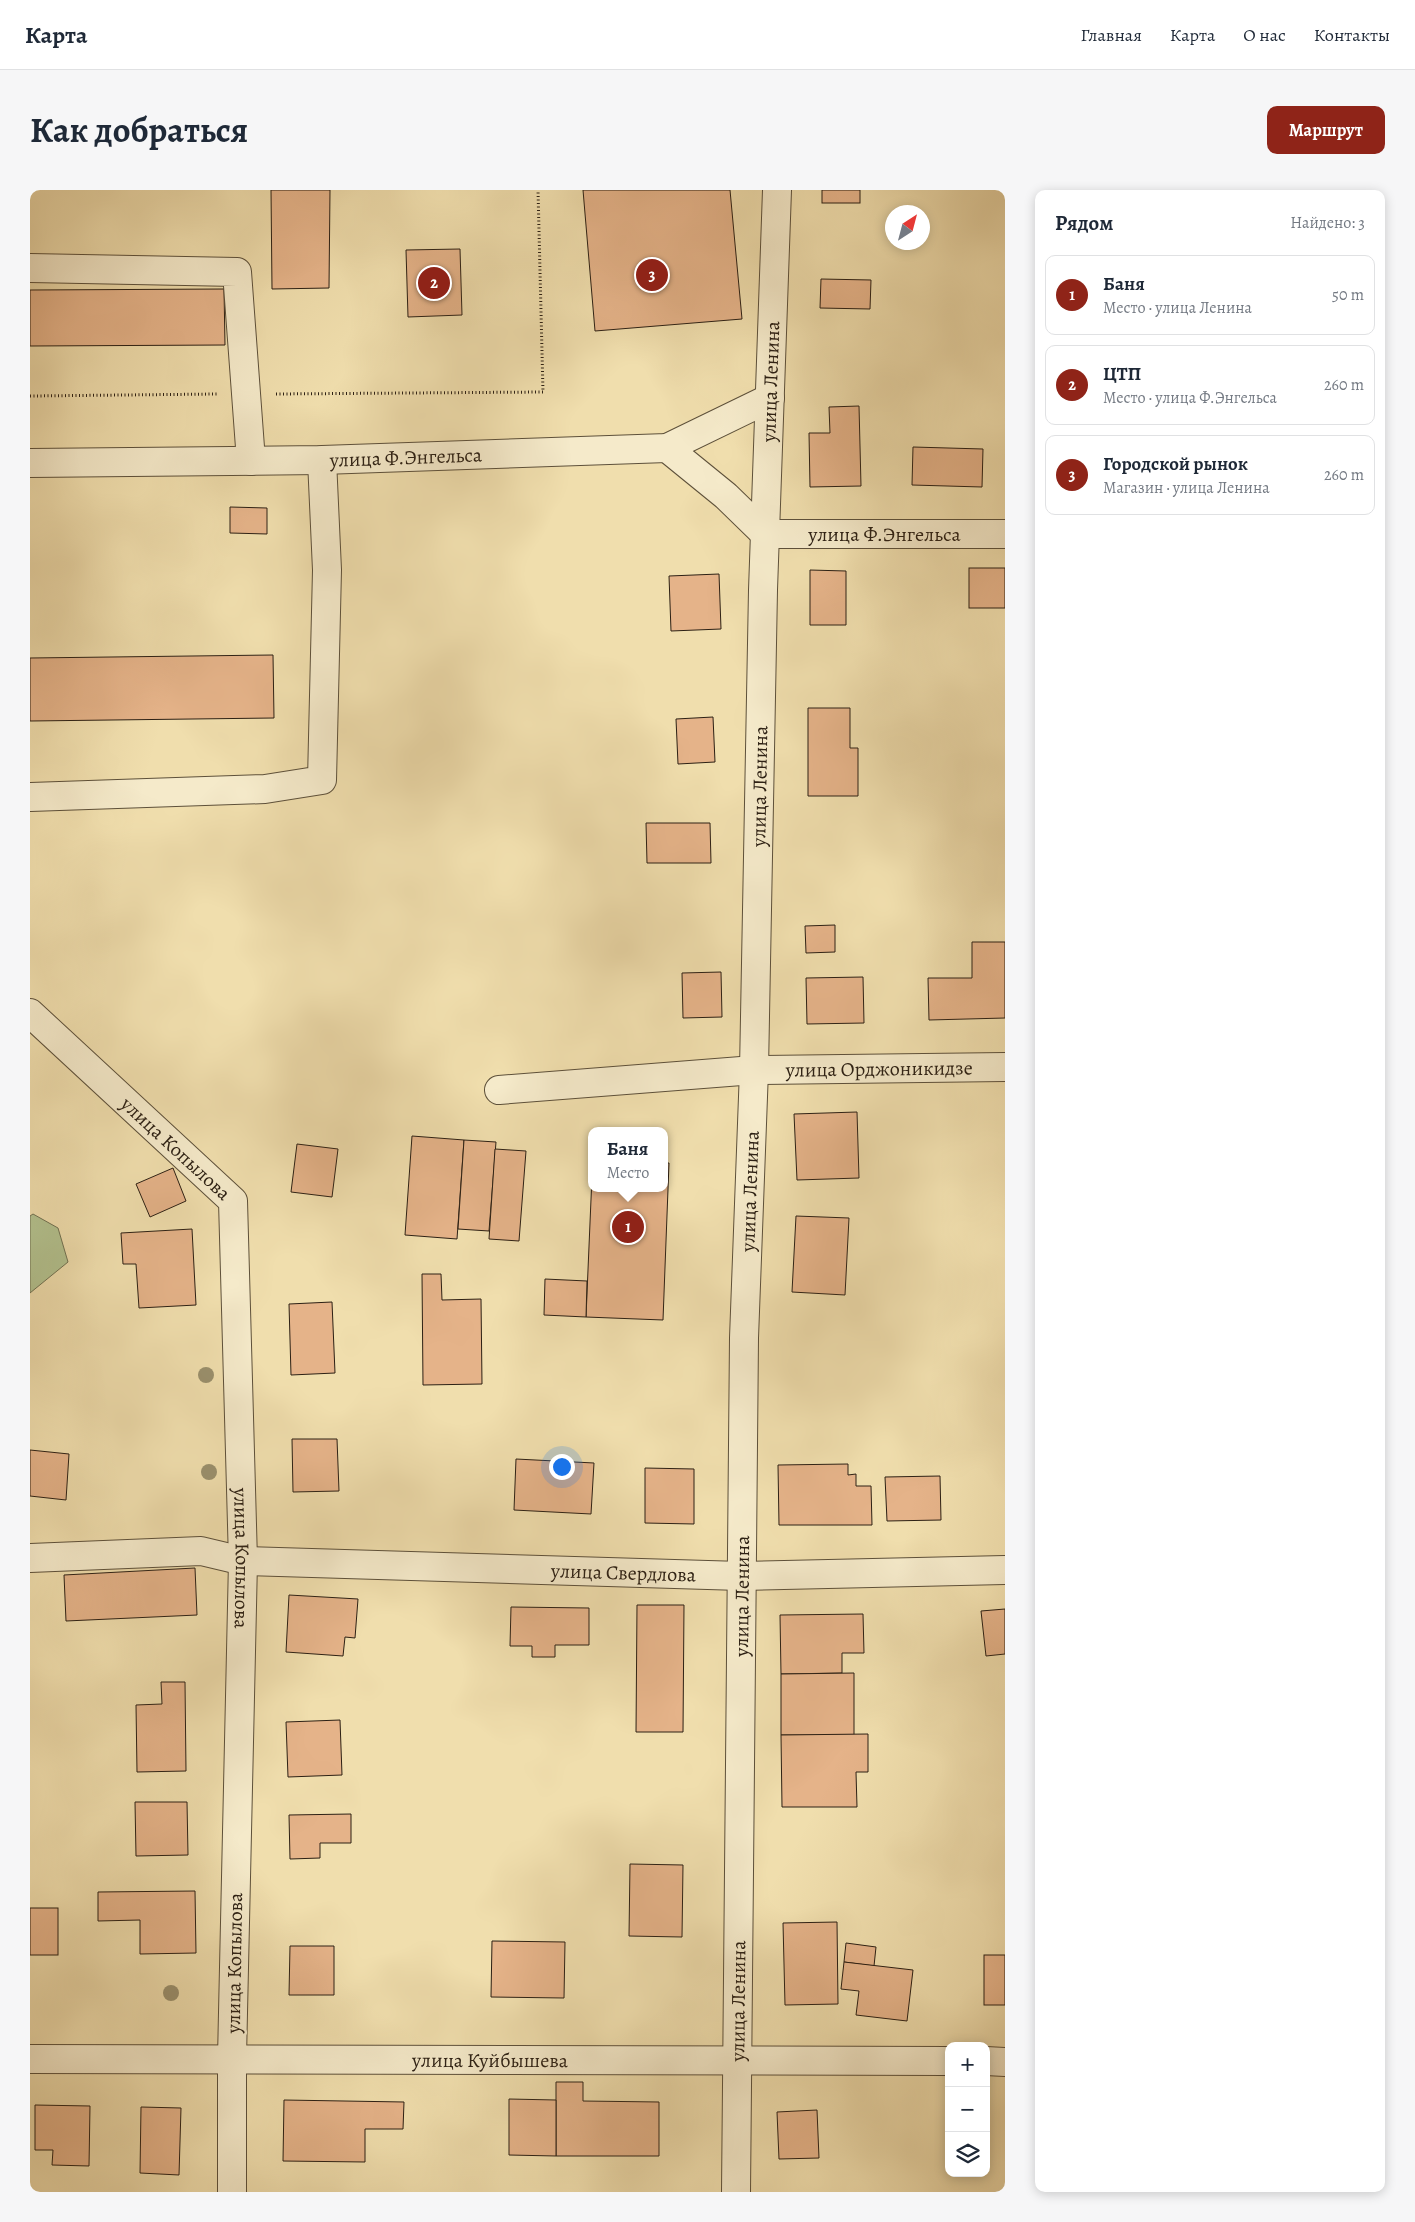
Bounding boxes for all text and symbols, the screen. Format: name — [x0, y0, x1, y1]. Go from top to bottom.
text: Карта — [25, 19, 87, 51]
text: Главная — [1081, 23, 1142, 47]
text: Карта — [1170, 23, 1215, 47]
text: О нас — [1243, 23, 1286, 47]
text: Контакты — [1314, 23, 1390, 47]
text: Как добраться — [30, 106, 248, 154]
button: Маршрут — [1267, 106, 1385, 154]
north arrow — [885, 205, 930, 250]
text: Рядом — [1055, 209, 1113, 237]
text: Найдено: 3 — [1290, 212, 1365, 234]
pin: 3 — [636, 256, 668, 294]
pin: 2 — [418, 264, 450, 302]
text: Баня — [1103, 271, 1145, 297]
text: 1 — [1069, 284, 1075, 306]
text: 50 m — [1332, 284, 1364, 306]
text: Место · улица Ленина — [1103, 297, 1252, 319]
street label: улица Ленина — [755, 320, 786, 443]
text: ЦТП — [1103, 361, 1141, 387]
text: 2 — [1068, 374, 1076, 396]
text: 260 m — [1324, 374, 1364, 396]
text: Место · улица Ф.Энгельса — [1103, 387, 1277, 409]
street label: улица Ф.Энгельса — [328, 441, 483, 474]
text: Городской рынок — [1103, 451, 1248, 477]
text: 3 — [1069, 464, 1075, 486]
text: 260 m — [1324, 464, 1364, 486]
text: Магазин · улица Ленина — [1103, 477, 1270, 499]
street label: улица Ф.Энгельса — [807, 521, 961, 548]
street label: улица Ленина — [745, 725, 774, 848]
street label: улица Орджоникидзе — [785, 1054, 973, 1084]
street label: улица Копылова — [114, 1090, 237, 1207]
popup — [588, 1127, 668, 1192]
street label: улица Ленина — [734, 1129, 766, 1253]
text: Баня — [607, 1136, 648, 1162]
text: Место — [607, 1162, 649, 1184]
pin: 1 — [612, 1208, 644, 1246]
your location — [549, 1454, 575, 1480]
street label: улица Копылова — [227, 1486, 256, 1630]
street label: улица Ленина — [728, 1535, 756, 1658]
street label: улица Свердлова — [550, 1557, 697, 1589]
street label: улица Копылова — [220, 1892, 249, 2035]
street label: улица Ленина — [724, 1940, 752, 2063]
map controls — [945, 2042, 990, 2177]
button: + — [945, 2042, 990, 2087]
street label: улица Куйбышева — [411, 2047, 569, 2074]
button: − — [945, 2087, 990, 2132]
button: layers — [945, 2132, 990, 2177]

